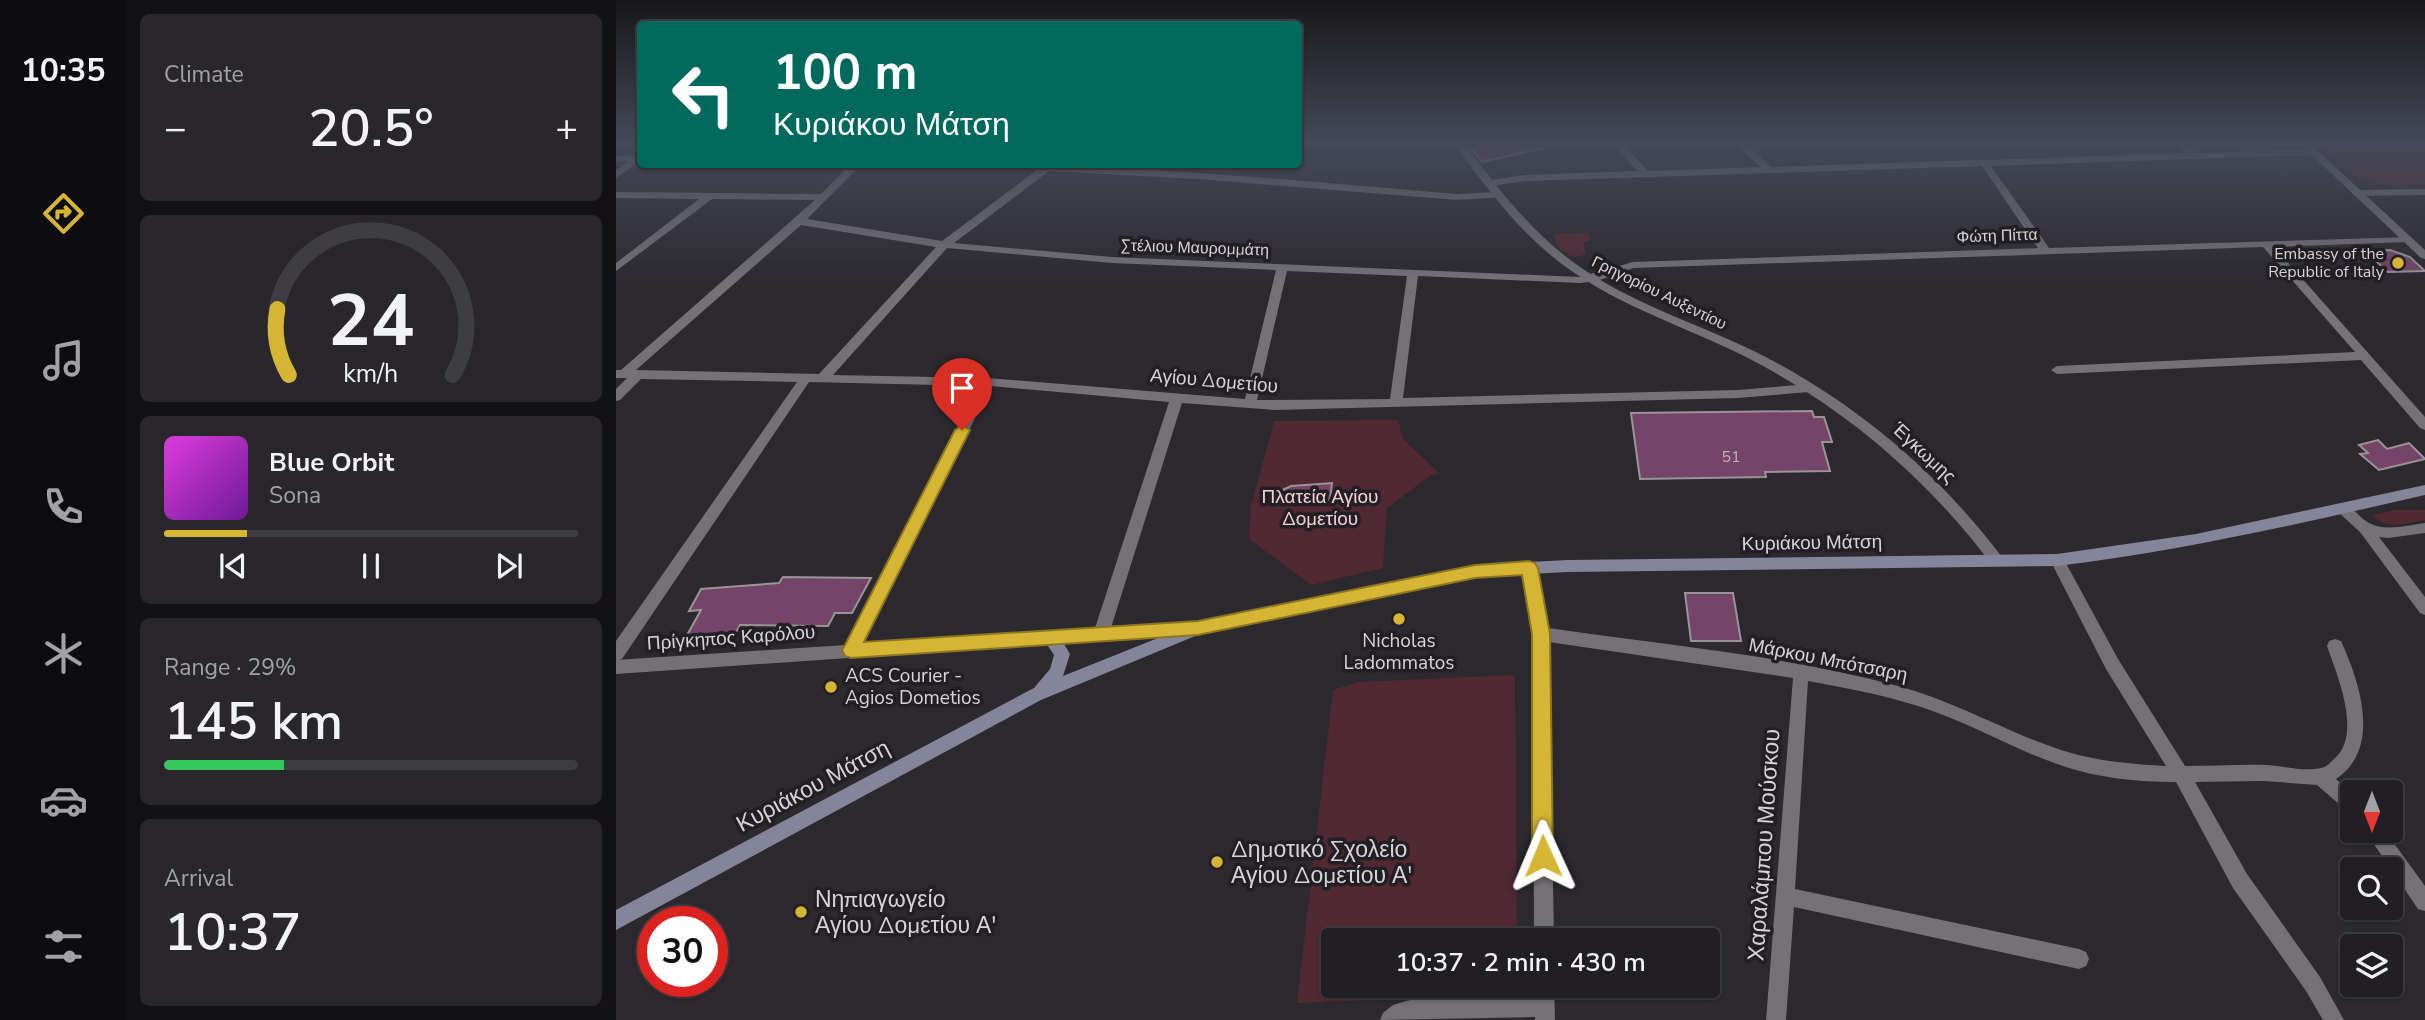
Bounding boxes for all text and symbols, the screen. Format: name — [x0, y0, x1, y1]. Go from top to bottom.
text: 100 m — [773, 39, 917, 106]
text: 10:35 — [21, 49, 105, 92]
icon: left — [658, 49, 749, 140]
text: Climate — [164, 59, 244, 90]
text: 20.5° — [308, 93, 434, 164]
text: − — [164, 103, 187, 154]
text: + — [555, 103, 578, 154]
text: Κυριάκου Μάτση — [773, 103, 1010, 146]
icon: directions — [39, 189, 88, 238]
street label: Φώτη Πίττα — [1956, 224, 2038, 248]
street label: Στέλιου Μαυρομμάτη — [1121, 234, 1269, 262]
place label: Embassy of the Republic of Italy — [2268, 243, 2385, 283]
street label: Γρηγορίου Αυξεντίου — [1588, 251, 1730, 335]
marker: Embassy of the Republic of Italy — [2390, 255, 2406, 271]
text: 24 — [327, 271, 415, 371]
icon: music — [39, 336, 88, 385]
text: km/h — [343, 357, 399, 391]
pin — [932, 358, 992, 430]
street label: Αγίου Δομετίου — [1149, 362, 1279, 400]
icon: arrive — [943, 369, 981, 407]
street label: Έγκωμης — [1886, 416, 1962, 489]
text: Blue Orbit — [269, 445, 394, 480]
house number: 51 — [1721, 446, 1741, 468]
text: Sona — [269, 480, 321, 511]
icon: phone — [39, 482, 88, 531]
park label: Πλατεία Αγίου Δομετίου — [1262, 484, 1379, 532]
street label: Κυριάκου Μάτση — [1742, 529, 1882, 557]
icon: previous — [214, 547, 252, 585]
icon: pause — [352, 547, 390, 585]
icon: next — [490, 547, 528, 585]
marker: Nicholas Ladommatos — [1391, 611, 1407, 627]
street label: Πρίγκηπος Καρόλου — [646, 619, 816, 657]
place label: Nicholas Ladommatos — [1344, 628, 1454, 676]
icon: climate — [39, 629, 88, 678]
street label: Μάρκου Μπότσαρη — [1746, 632, 1910, 688]
text: Range · 29% — [164, 652, 296, 683]
place label: ACS Courier - Agios Dometios — [845, 663, 981, 711]
marker: ACS Courier - Agios Dometios — [823, 679, 839, 695]
text: 145 km — [164, 686, 343, 757]
street label: Χαραλάμπου Μούσκου — [1740, 728, 1788, 962]
street label: Κυριάκου Μάτση — [731, 732, 895, 840]
icon: car — [39, 776, 88, 825]
north arrow — [2340, 780, 2403, 844]
map controls — [2340, 780, 2403, 997]
position arrow — [1506, 819, 1580, 893]
place label: Δημοτικό Σχολείο Αγίου Δομετίου Αʹ — [1231, 834, 1412, 891]
marker: Δημοτικό Σχολείο Αγίου Δομετίου Αʹ — [1209, 854, 1225, 870]
button: search — [2340, 857, 2403, 920]
text: Arrival — [164, 863, 233, 894]
place label: Νηπιαγωγείο Αγίου Δομετίου Αʹ — [815, 884, 996, 941]
text: 10:37 — [164, 897, 301, 968]
marker: Νηπιαγωγείο Αγίου Δομετίου Αʹ — [793, 904, 809, 920]
speed limit sign: 30 — [637, 906, 728, 997]
icon: filters — [39, 922, 88, 971]
button: layers — [2340, 934, 2403, 997]
text: 10:37 · 2 min · 430 m — [1395, 945, 1646, 980]

